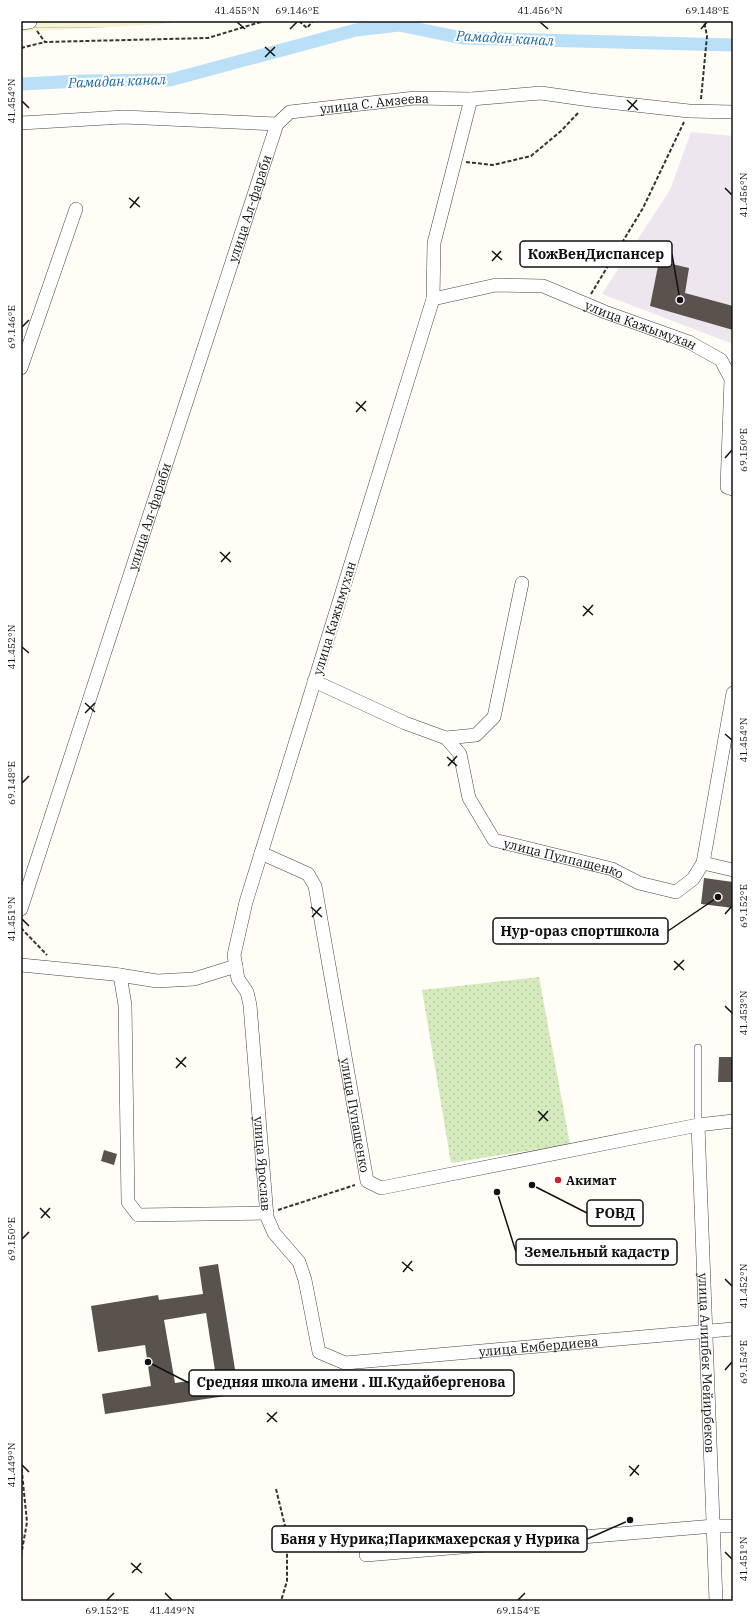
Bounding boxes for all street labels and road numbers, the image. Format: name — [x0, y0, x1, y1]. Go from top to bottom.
street label: улица С. Амзеева — [319, 90, 429, 118]
street label: улица Ал-фараби — [225, 153, 275, 264]
street label: улица Кажымухан — [582, 297, 700, 354]
street label: улица Ал-фараби — [124, 461, 175, 572]
street label: улица Кажымухан — [309, 559, 360, 677]
street label: улица Пулпащенко — [502, 835, 627, 883]
street label: улица Пупащенко — [336, 1057, 373, 1174]
street label: улица Ярослав — [250, 1116, 274, 1212]
street label: улица Алипбек Мейирбеков — [695, 1272, 718, 1453]
street label: улица Ембердиева — [478, 1333, 599, 1360]

